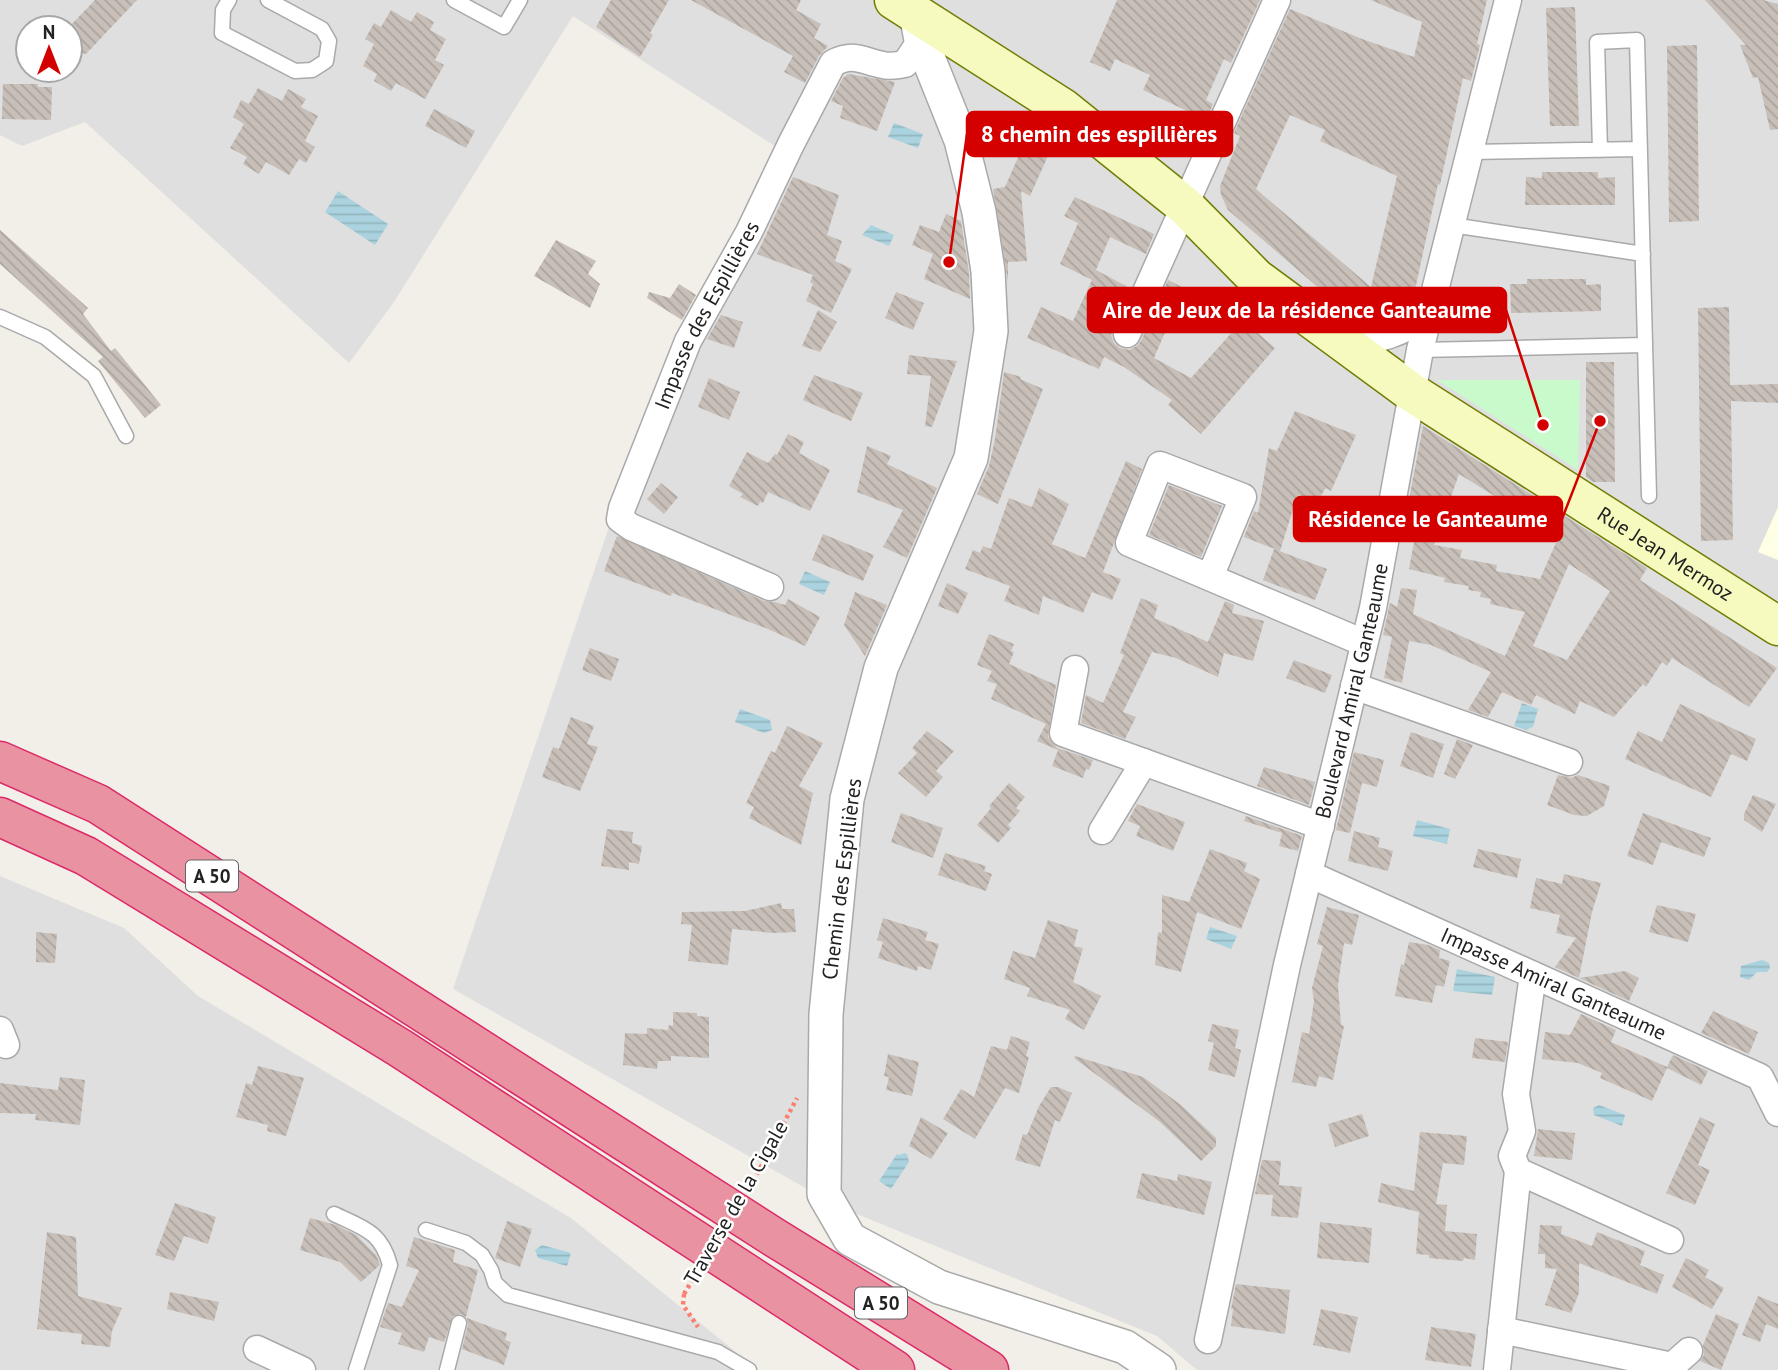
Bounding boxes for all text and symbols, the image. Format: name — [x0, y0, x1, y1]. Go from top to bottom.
north arrow — [14, 14, 84, 84]
text: N — [43, 20, 55, 44]
callout: 8 chemin des espillières — [967, 112, 1232, 156]
text: 8 chemin des espillières — [981, 119, 1218, 148]
street label: Impasse des Espillières — [648, 217, 765, 413]
callout: Aire de Jeux de la résidence Ganteaume — [1088, 288, 1506, 332]
text: Aire de Jeux de la résidence Ganteaume — [1103, 295, 1491, 324]
callout: Résidence le Ganteaume — [1294, 497, 1562, 541]
street label: Rue Jean Mermoz — [1592, 500, 1738, 607]
text: Résidence le Ganteaume — [1308, 504, 1548, 533]
street label: Boulevard Amiral Ganteaume — [1309, 561, 1394, 821]
street label: Chemin des Espillières — [816, 777, 867, 981]
road number: A 50 — [186, 860, 238, 891]
street label: Impasse Amiral Ganteaume — [1437, 921, 1671, 1046]
street label: Traverse de la Cigale — [677, 1116, 794, 1290]
road number: A 50 — [855, 1288, 907, 1318]

